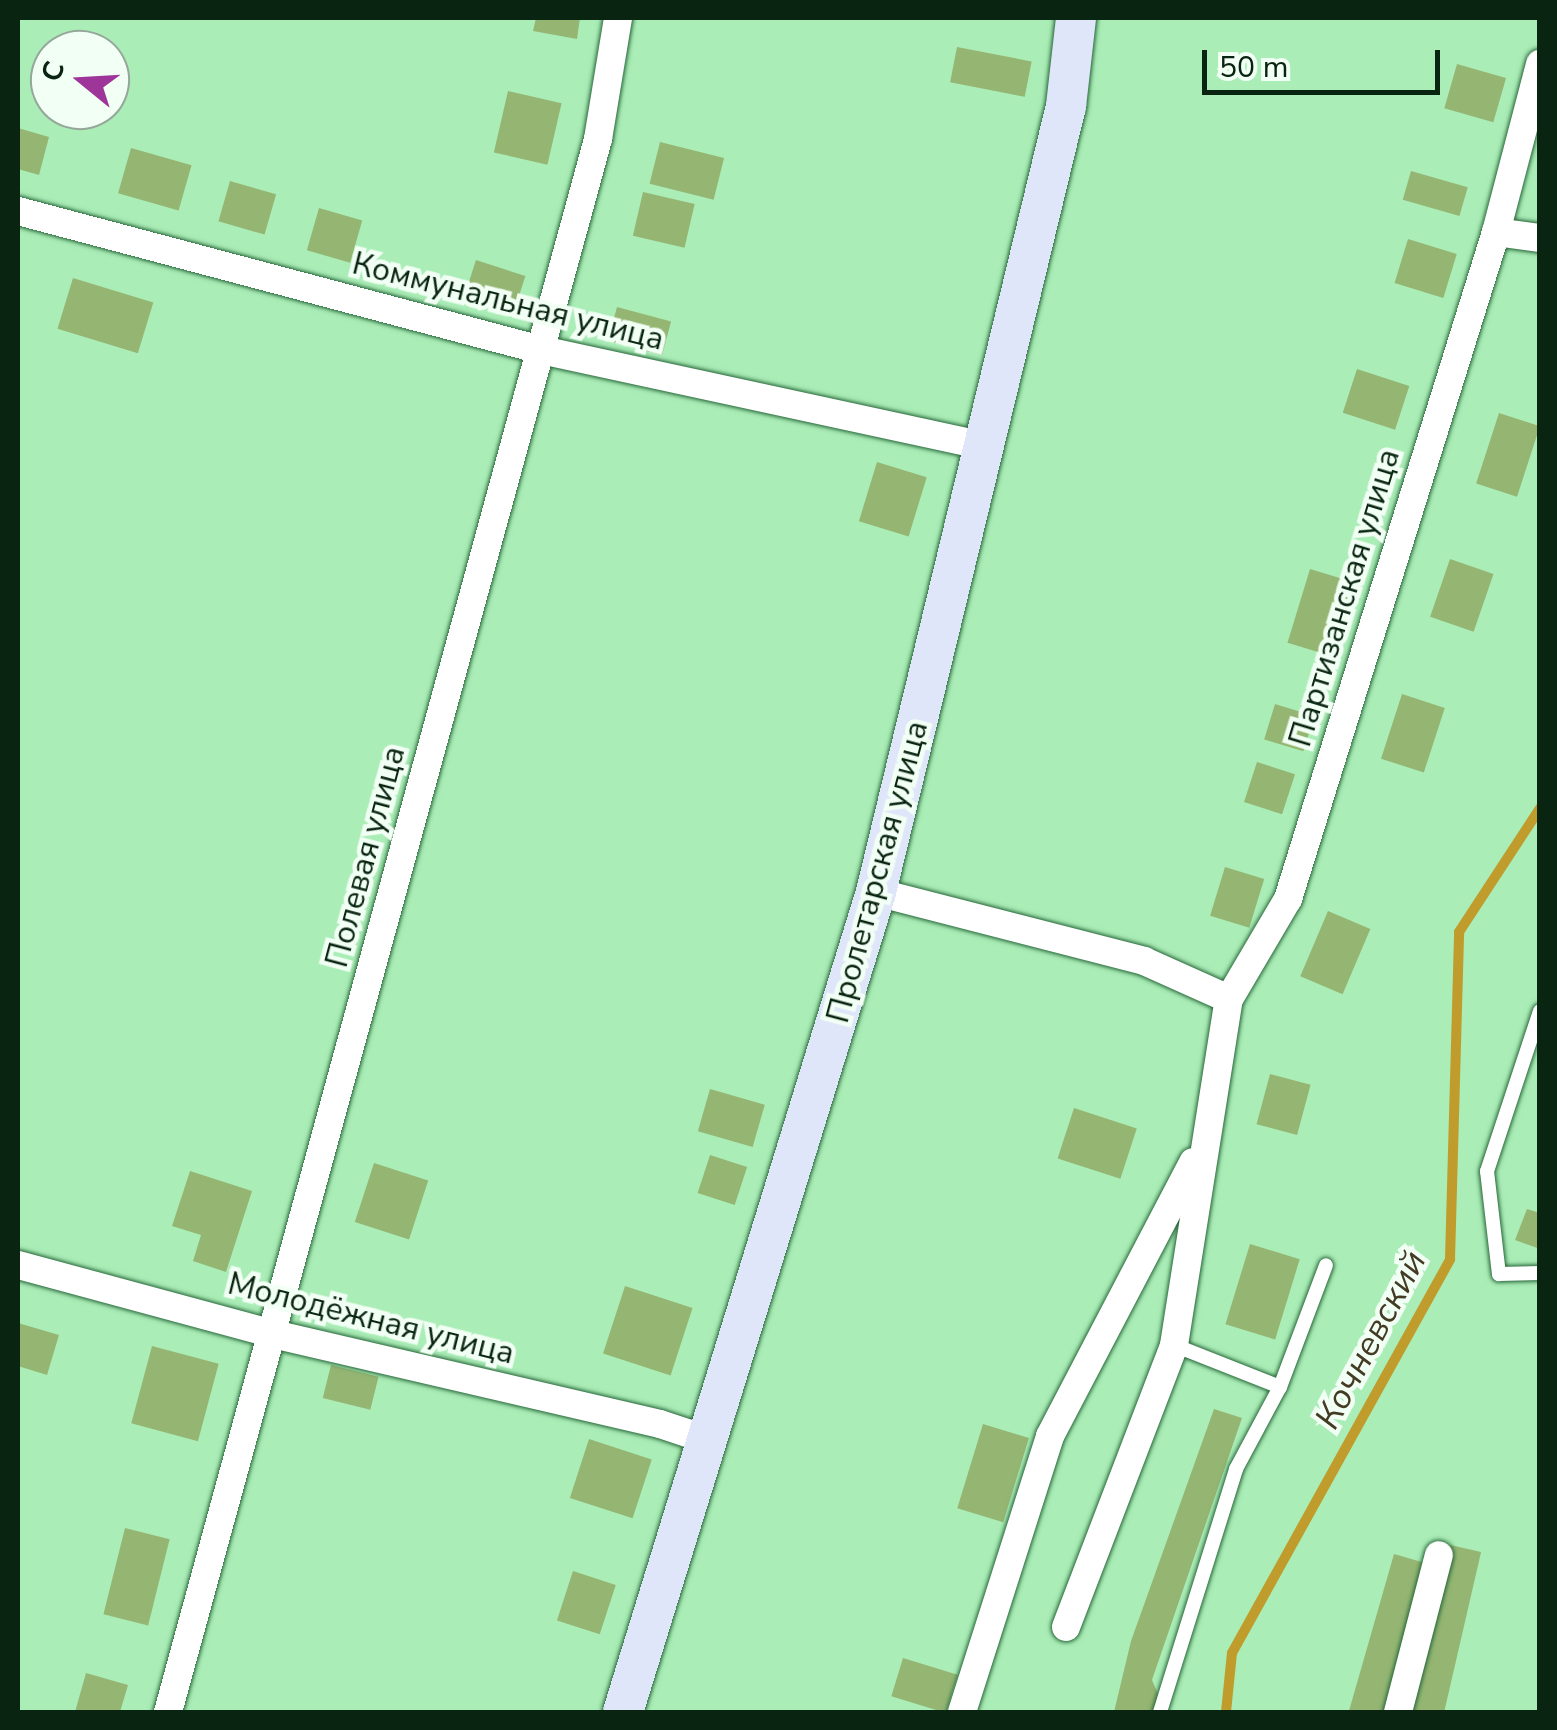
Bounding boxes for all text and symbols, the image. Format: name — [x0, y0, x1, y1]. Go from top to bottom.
north arrow — [30, 30, 130, 130]
scale bar — [1207, 30, 1444, 92]
text: 50 m — [1219, 47, 1288, 88]
text: С — [32, 56, 74, 86]
street label: Коммунальная улица — [348, 245, 668, 359]
street label: Партизанская улица — [1281, 445, 1409, 751]
street label: Пролетарская улица — [819, 717, 937, 1027]
street label: Полевая улица — [318, 742, 414, 972]
water label: Кочневский — [1306, 1244, 1436, 1436]
street label: Молодёжная улица — [224, 1265, 518, 1373]

